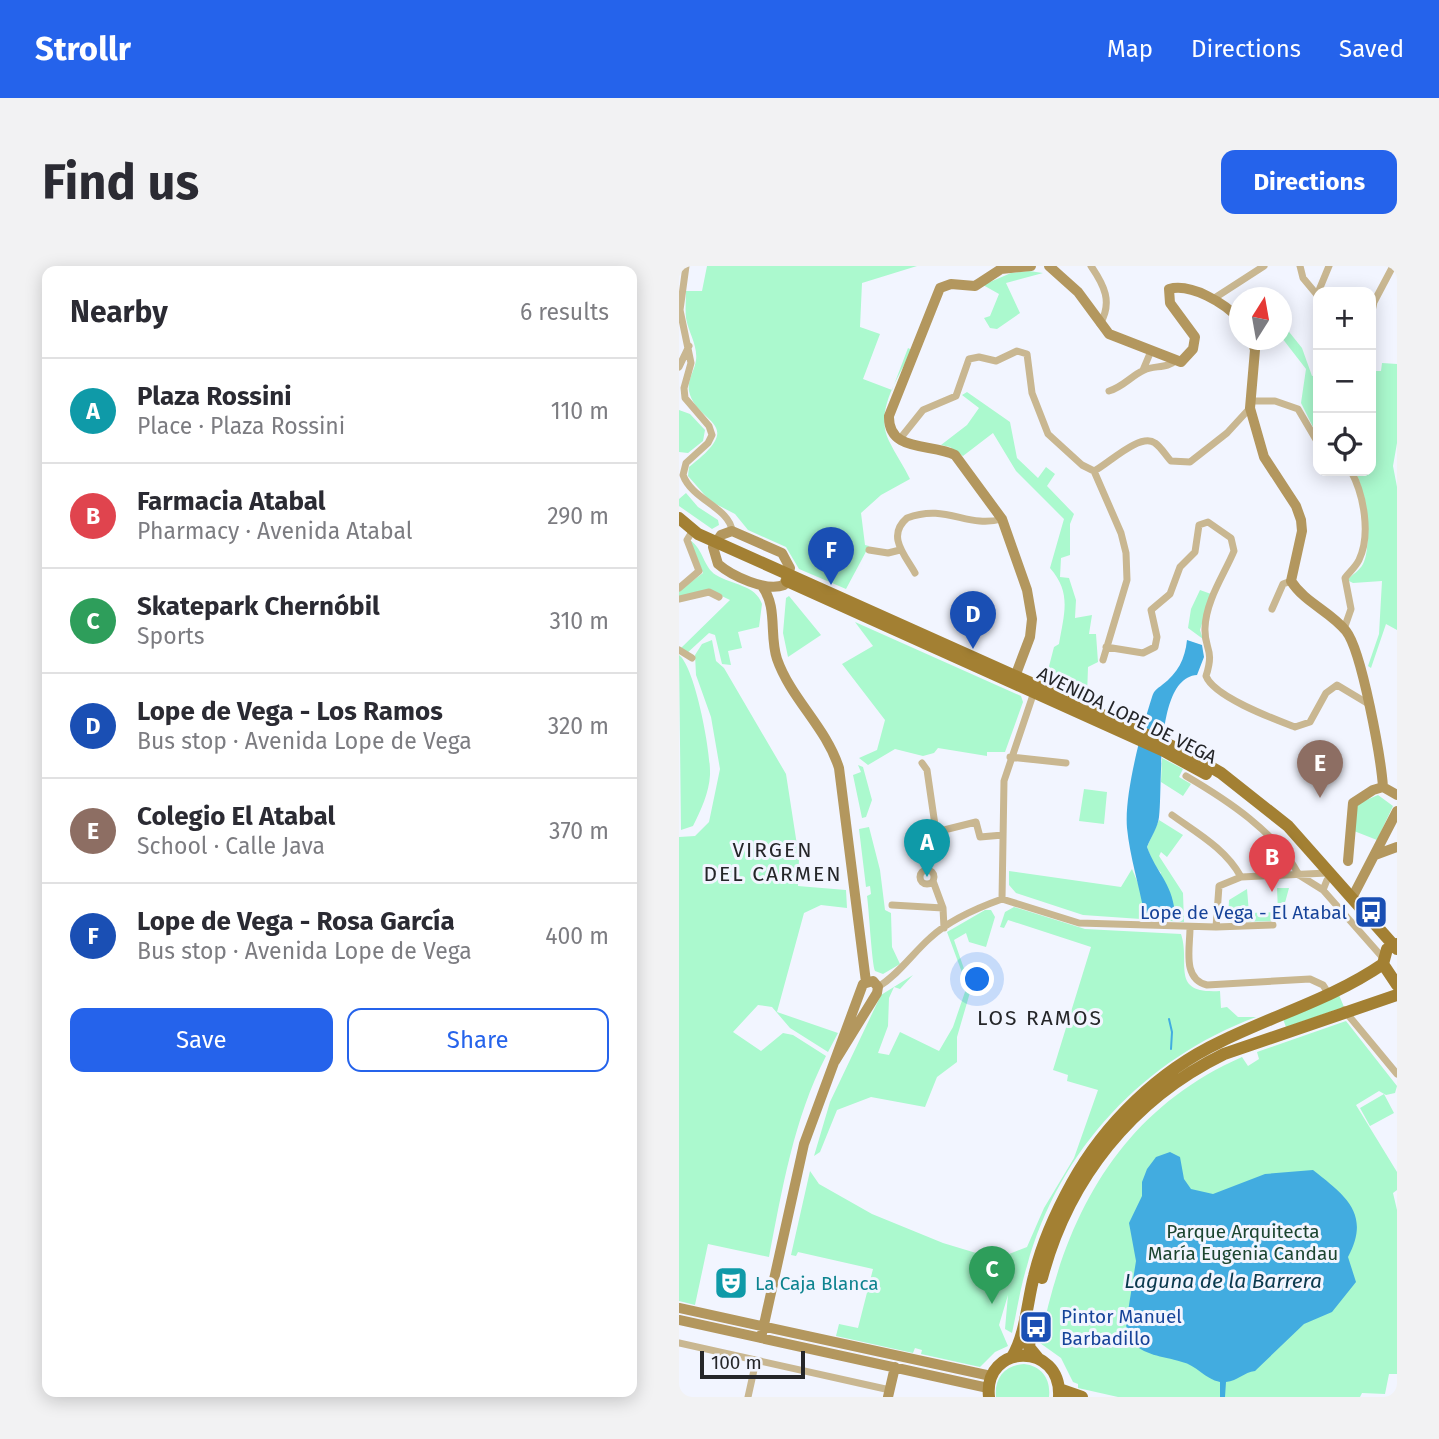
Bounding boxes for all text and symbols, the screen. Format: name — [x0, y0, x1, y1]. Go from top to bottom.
text: Strollr — [35, 29, 131, 69]
text: Map — [1107, 35, 1153, 63]
text: Directions — [1191, 35, 1301, 63]
text: Saved — [1339, 35, 1404, 63]
button: Directions — [1221, 150, 1397, 214]
text: Find us — [42, 153, 199, 212]
north arrow — [1229, 287, 1292, 350]
map controls — [1313, 287, 1376, 476]
button: + — [1313, 287, 1376, 350]
text: Nearby — [70, 294, 168, 330]
text: 6 results — [520, 298, 609, 326]
button: − — [1313, 350, 1376, 413]
text: Plaza Rossini — [137, 381, 292, 412]
text: A — [86, 397, 100, 425]
text: 110 m — [551, 397, 609, 425]
text: Place · Plaza Rossini — [137, 412, 345, 440]
button: locate — [1313, 413, 1376, 476]
text: Farmacia Atabal — [137, 486, 325, 517]
text: B — [86, 502, 100, 530]
text: 290 m — [547, 502, 609, 530]
text: Pharmacy · Avenida Atabal — [137, 517, 413, 545]
pin: F — [808, 527, 854, 585]
text: Skatepark Chernóbil — [137, 591, 380, 622]
pin: D — [950, 591, 996, 649]
text: C — [86, 607, 100, 635]
text: 310 m — [549, 607, 609, 635]
text: Sports — [137, 622, 205, 650]
street label: AVENIDA LOPE DE VEGA — [1034, 662, 1221, 768]
text: Lope de Vega - Los Ramos — [137, 696, 443, 727]
text: D — [86, 712, 100, 740]
text: 320 m — [548, 712, 609, 740]
text: Bus stop · Avenida Lope de Vega — [137, 727, 472, 755]
pin: E — [1297, 740, 1343, 798]
text: Colegio El Atabal — [137, 801, 335, 832]
text: E — [87, 817, 99, 845]
text: 370 m — [549, 817, 609, 845]
pin: A — [904, 819, 950, 877]
text: School · Calle Java — [137, 832, 325, 860]
pin: B — [1249, 834, 1295, 892]
district label: VIRGEN DEL CARMEN — [703, 837, 843, 887]
bus stop icon: Lope de Vega - El Atabal — [1352, 893, 1390, 931]
place label: Lope de Vega - El Atabal — [1140, 901, 1347, 924]
text: Lope de Vega - Rosa García — [137, 906, 455, 937]
text: F — [87, 922, 99, 950]
text: 400 m — [545, 922, 609, 950]
text: Bus stop · Avenida Lope de Vega — [137, 937, 472, 965]
your location — [960, 962, 994, 996]
district label: LOS RAMOS — [977, 1005, 1103, 1031]
button: Save — [70, 1008, 333, 1072]
button: Share — [347, 1008, 609, 1072]
park label: Parque Arquitecta María Eugenia Candau — [1148, 1220, 1338, 1265]
pin: C — [969, 1246, 1015, 1304]
theatre icon: La Caja Blanca — [712, 1264, 750, 1302]
water label: Laguna de la Barrera — [1124, 1268, 1322, 1294]
place label: La Caja Blanca — [755, 1272, 879, 1295]
place label: Pintor Manuel Barbadillo — [1061, 1305, 1182, 1350]
bus stop icon: Pintor Manuel Barbadillo — [1017, 1308, 1055, 1346]
scale bar — [700, 1348, 805, 1380]
text: 100 m — [711, 1351, 762, 1374]

